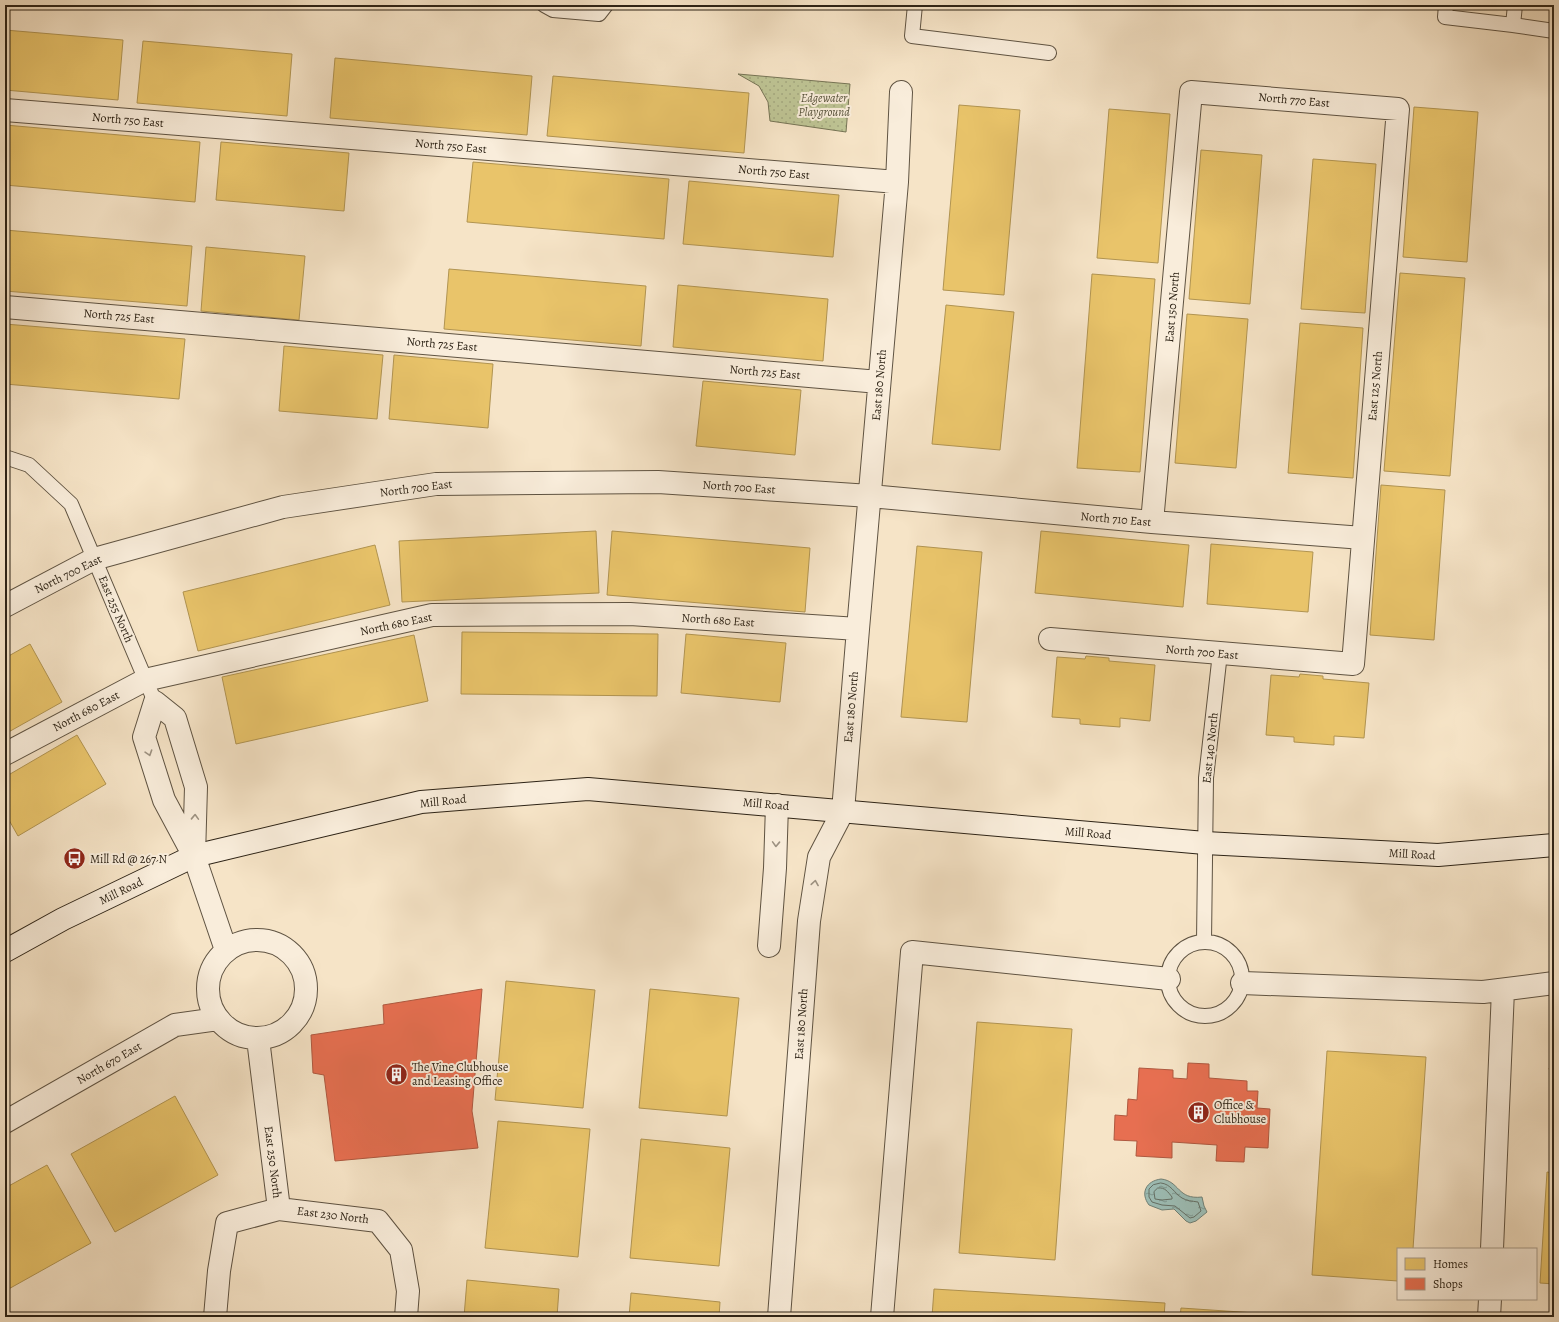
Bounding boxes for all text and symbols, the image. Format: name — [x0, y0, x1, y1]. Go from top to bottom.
street label: North 770 East — [1258, 89, 1330, 111]
park label: Edgewater Playground — [798, 90, 850, 120]
street label: North 750 East — [91, 109, 165, 131]
street label: North 750 East — [414, 135, 488, 157]
street label: North 750 East — [737, 161, 811, 183]
street label: East 150 North — [1161, 270, 1183, 343]
street label: North 725 East — [83, 305, 155, 327]
street label: North 725 East — [406, 333, 478, 355]
street label: East 180 North — [868, 348, 890, 421]
street label: East 125 North — [1364, 350, 1386, 422]
street label: North 725 East — [729, 361, 801, 383]
street label: North 700 East — [379, 476, 453, 500]
street label: North 700 East — [702, 476, 776, 498]
street label: North 710 East — [1080, 508, 1152, 530]
street label: North 700 East — [32, 551, 104, 597]
street label: East 255 North — [95, 573, 138, 645]
street label: North 680 East — [359, 609, 433, 639]
street label: North 680 East — [681, 609, 755, 631]
street label: North 700 East — [1165, 641, 1239, 663]
street label: East 180 North — [840, 670, 862, 743]
street label: North 680 East — [50, 687, 122, 735]
street label: East 140 North — [1198, 711, 1222, 784]
one-way arrow — [144, 749, 153, 756]
street label: Mill Road — [419, 791, 468, 811]
street label: Mill Road — [742, 794, 790, 814]
one-way arrow — [191, 814, 199, 820]
street label: Mill Road — [1064, 823, 1112, 843]
one-way arrow — [771, 841, 780, 847]
street label: Mill Road — [1388, 845, 1436, 863]
bus stop icon: Mill Rd @ 267 N — [62, 846, 88, 872]
place label: Mill Rd @ 267 N — [90, 851, 167, 867]
street label: Mill Road — [97, 873, 146, 908]
one-way arrow — [811, 880, 819, 886]
street label: East 180 North — [791, 987, 812, 1060]
street label: North 670 East — [74, 1038, 144, 1088]
place label: The Vine Clubhouse and Leasing Office — [412, 1059, 508, 1089]
building icon: The Vine Clubhouse and Leasing Office — [384, 1061, 410, 1087]
place label: Office & Clubhouse — [1214, 1097, 1266, 1127]
building icon: Office & Clubhouse — [1186, 1099, 1212, 1125]
street label: East 250 North — [261, 1125, 285, 1200]
street label: East 230 North — [296, 1203, 370, 1227]
legend — [1397, 1248, 1537, 1300]
text: Homes — [1433, 1256, 1468, 1272]
text: Shops — [1433, 1276, 1463, 1292]

